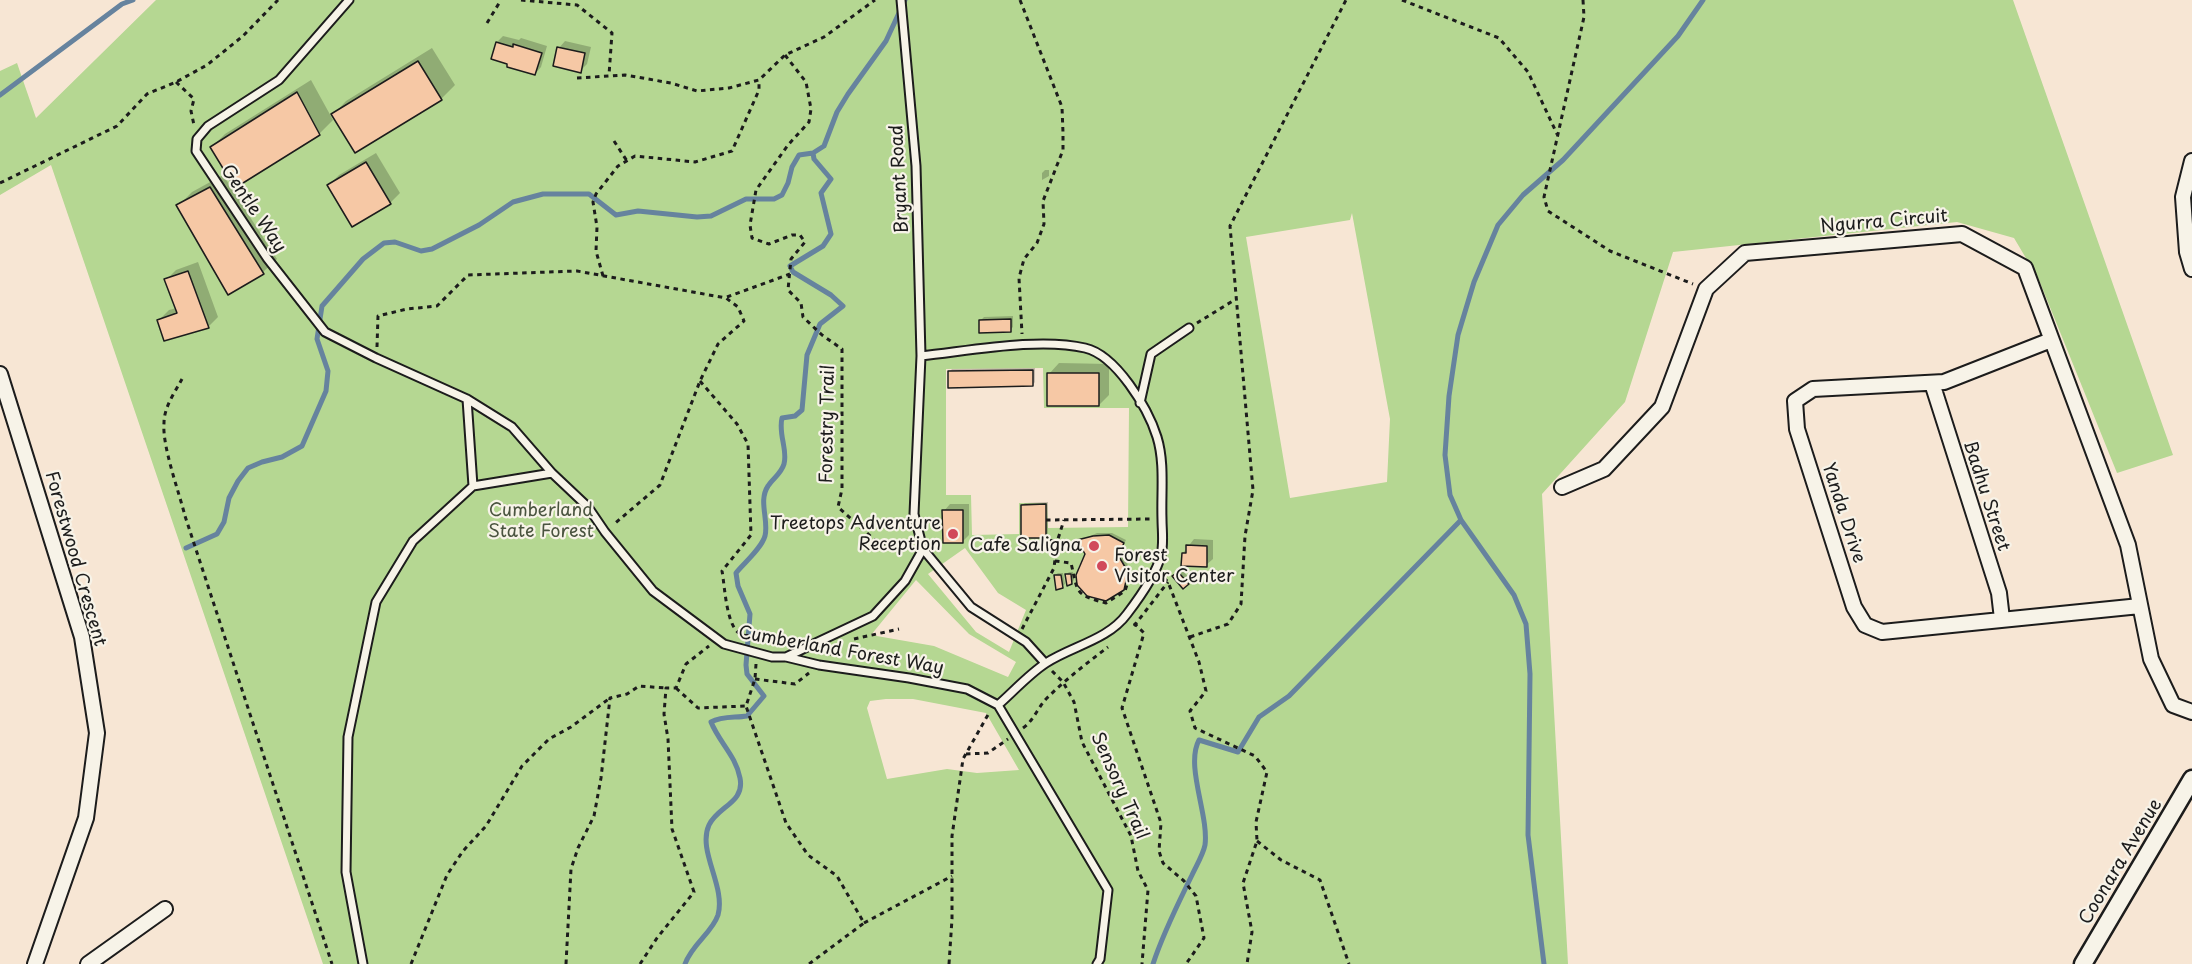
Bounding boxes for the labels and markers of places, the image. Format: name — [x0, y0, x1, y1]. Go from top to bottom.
place label: Treetops Adventure Reception — [770, 513, 941, 556]
marker: Treetops Adventure Reception — [946, 527, 960, 541]
place label: Cafe Saligna — [970, 535, 1082, 557]
marker: Cafe Saligna — [1087, 539, 1101, 553]
place label: Forest Visitor Center — [1114, 545, 1234, 588]
marker: Forest Visitor Center — [1095, 559, 1109, 573]

